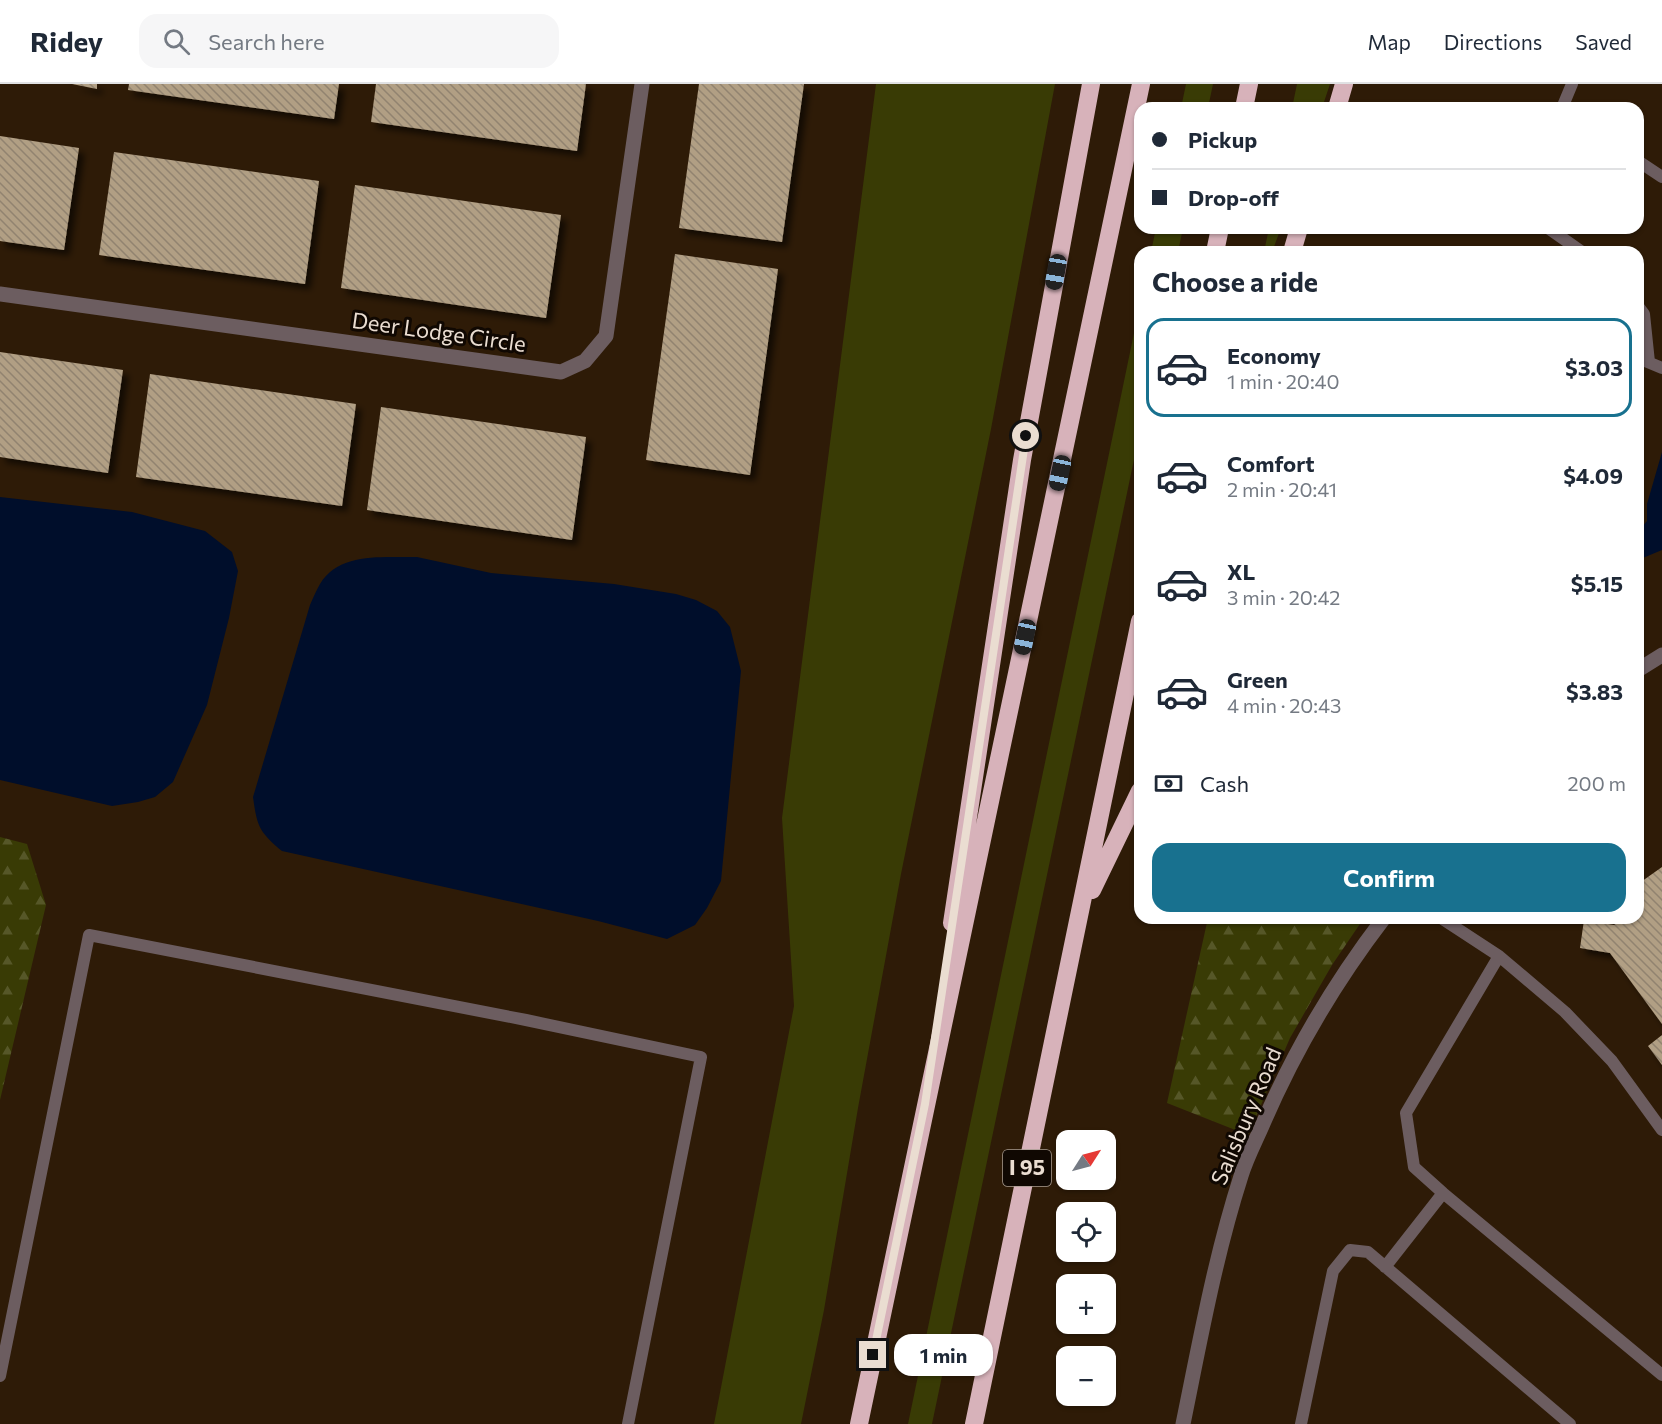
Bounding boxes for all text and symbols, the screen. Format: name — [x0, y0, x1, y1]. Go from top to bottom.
search box — [139, 14, 559, 68]
text: Ridey — [30, 24, 103, 58]
icon: search — [160, 25, 193, 58]
text: Search here — [208, 28, 325, 55]
text: Map — [1368, 29, 1411, 54]
text: Directions — [1444, 29, 1542, 54]
text: Saved — [1575, 29, 1632, 54]
text: Pickup — [1188, 126, 1257, 153]
text: Drop-off — [1188, 184, 1279, 211]
car — [1044, 253, 1068, 291]
text: Choose a ride — [1152, 265, 1318, 298]
street label: Deer Lodge Circle — [350, 306, 528, 357]
icon: car — [1155, 341, 1209, 395]
text: Economy — [1227, 342, 1321, 369]
text: $3.03 — [1565, 354, 1623, 381]
text: 1 min · 20:40 — [1227, 369, 1340, 393]
route start — [1012, 422, 1039, 449]
icon: car — [1155, 449, 1209, 503]
text: Comfort — [1227, 450, 1315, 477]
car — [1047, 454, 1073, 492]
text: $4.09 — [1563, 462, 1623, 489]
text: 2 min · 20:41 — [1227, 477, 1337, 501]
icon: car — [1155, 557, 1209, 611]
text: XL — [1227, 558, 1255, 585]
text: $5.15 — [1571, 570, 1623, 597]
text: 3 min · 20:42 — [1227, 585, 1340, 609]
car — [1012, 618, 1038, 656]
icon: car — [1155, 665, 1209, 719]
text: Green — [1227, 666, 1288, 693]
text: $3.83 — [1566, 678, 1623, 705]
text: 4 min · 20:43 — [1227, 693, 1341, 717]
icon: cash — [1152, 767, 1185, 800]
text: Cash — [1200, 770, 1249, 797]
text: 200 m — [1568, 771, 1626, 795]
button: Confirm — [1152, 843, 1626, 912]
street label: Salisbury Road — [1204, 1043, 1287, 1189]
north arrow — [1056, 1130, 1116, 1190]
map controls — [1056, 1130, 1116, 1406]
road number: I 95 — [1003, 1150, 1051, 1186]
button: locate — [1056, 1202, 1116, 1262]
button: + — [1056, 1274, 1116, 1334]
callout: 1 min — [894, 1334, 993, 1376]
route end — [859, 1341, 886, 1368]
text: 1 min — [920, 1343, 967, 1367]
button: − — [1056, 1346, 1116, 1406]

